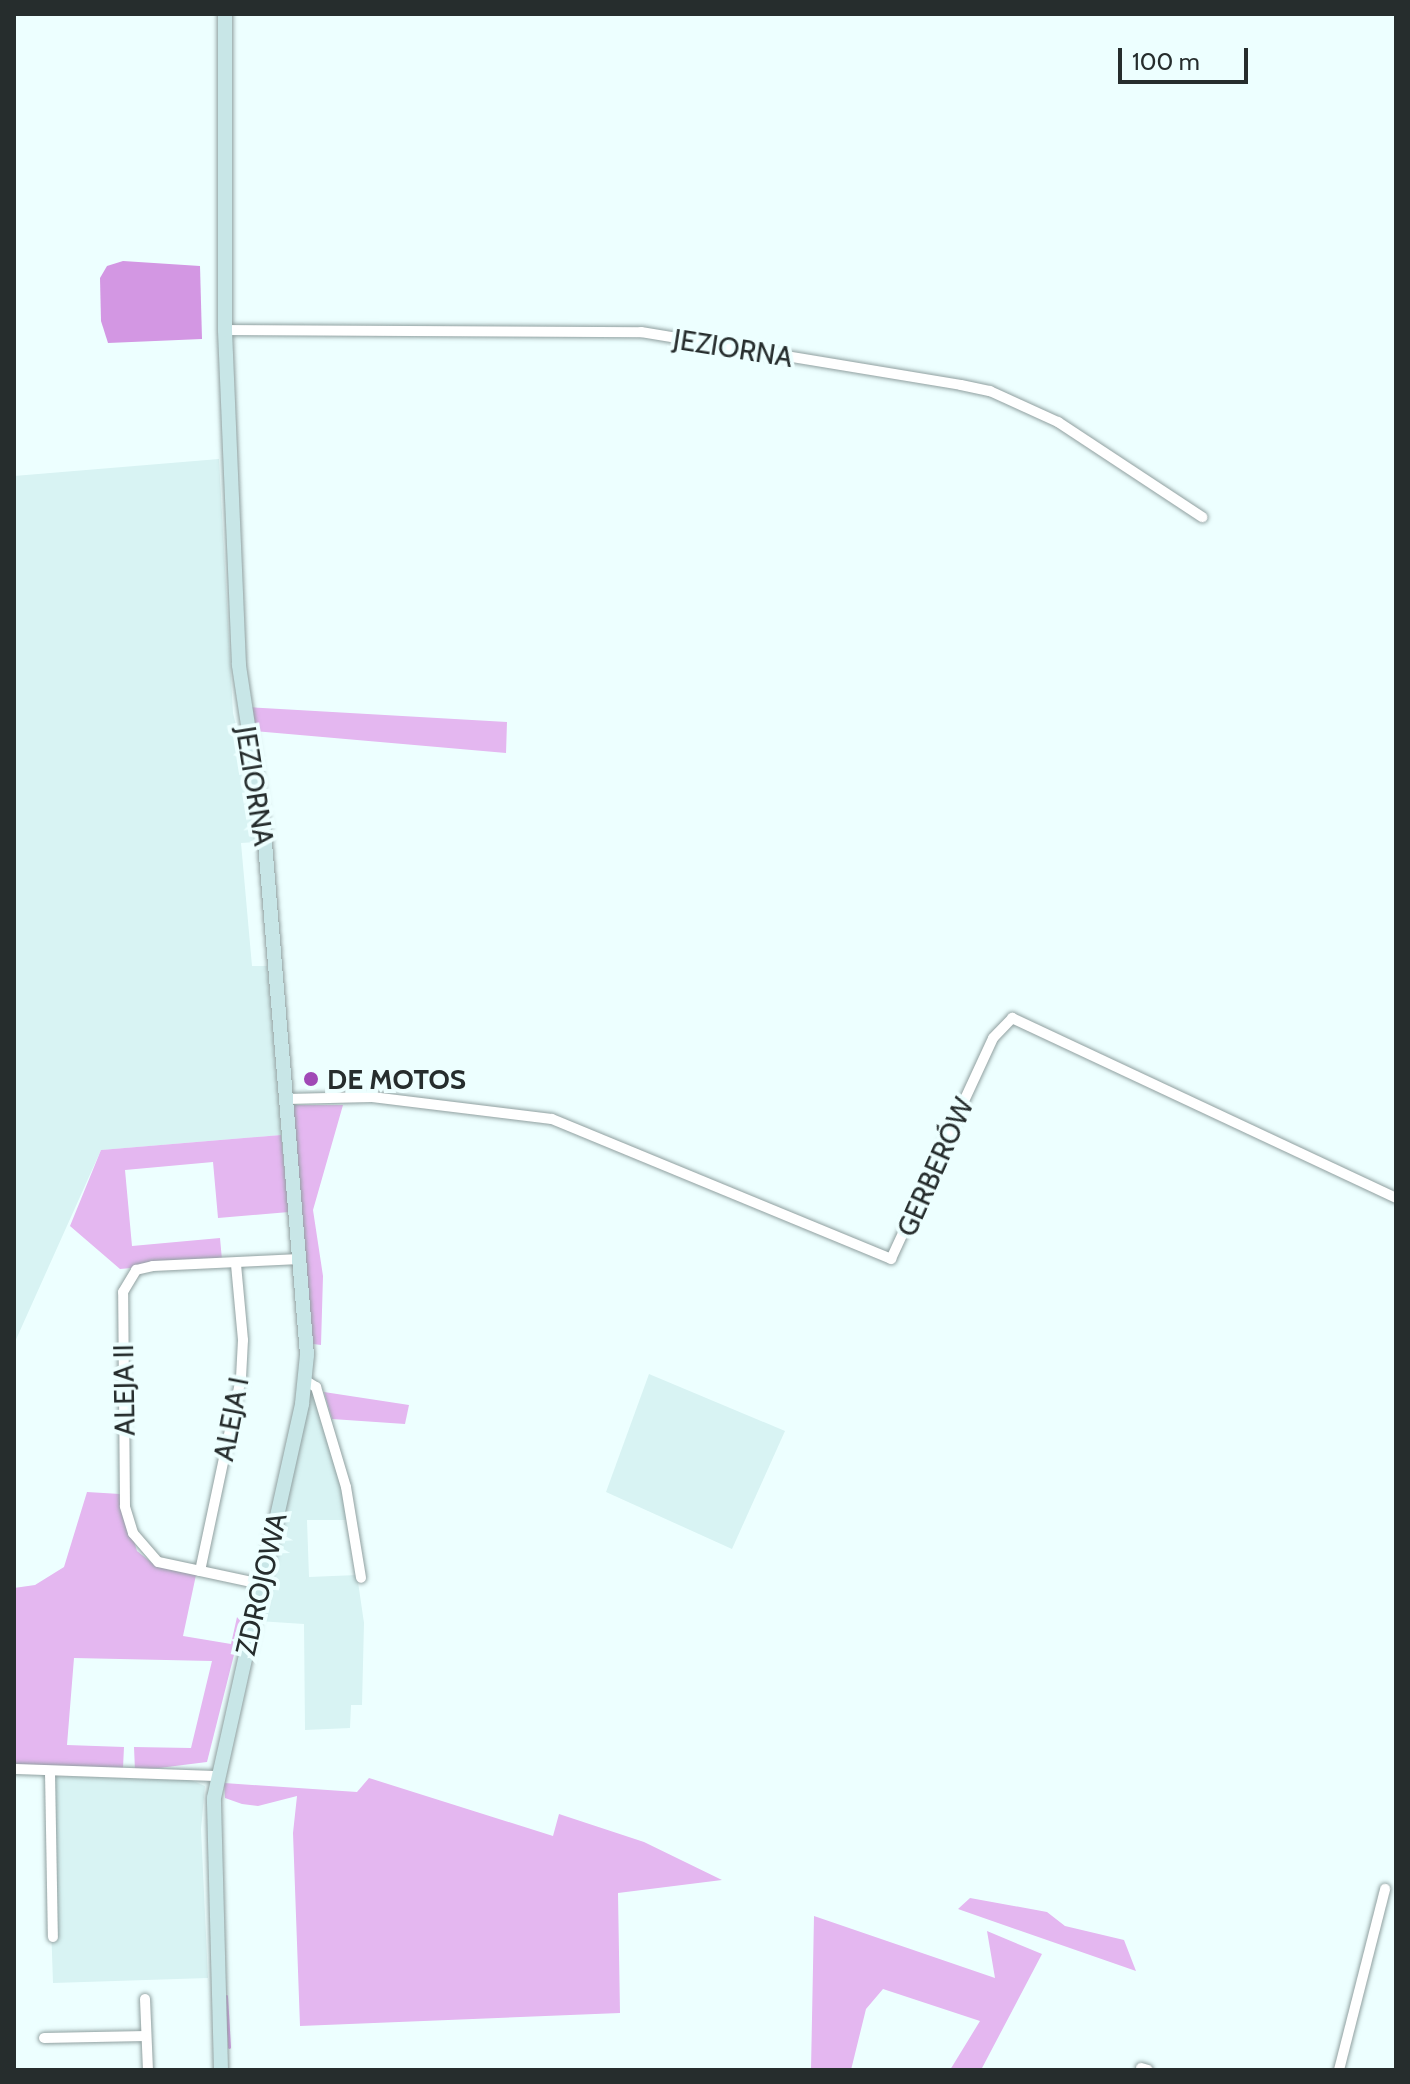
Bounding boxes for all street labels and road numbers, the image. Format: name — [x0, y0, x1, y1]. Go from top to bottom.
street label: JEZIORNA — [671, 322, 795, 374]
street label: JEZIORNA — [229, 724, 281, 848]
street label: GERBERÓW — [890, 1092, 980, 1242]
street label: ALEJA II — [106, 1344, 142, 1436]
street label: ALEJA I — [206, 1374, 256, 1464]
street label: ZDROJOWA — [228, 1509, 294, 1659]

